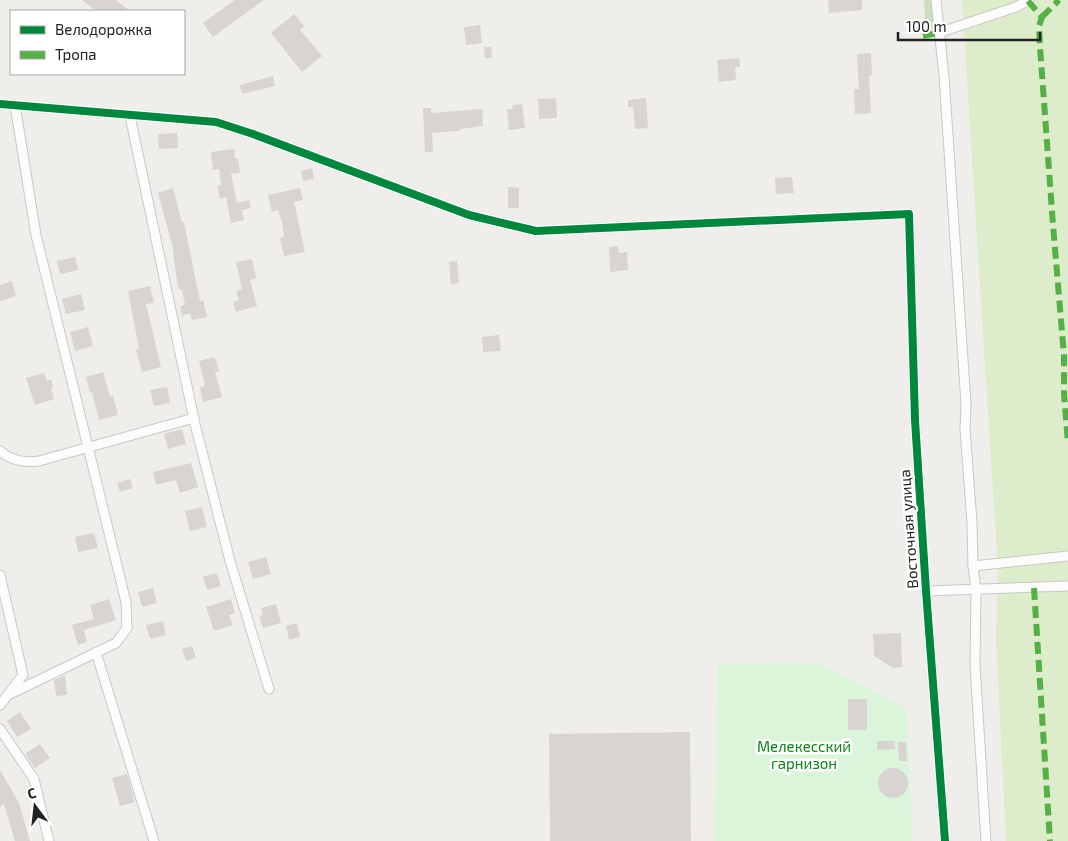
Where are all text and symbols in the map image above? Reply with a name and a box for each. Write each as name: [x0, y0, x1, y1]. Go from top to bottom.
legend: [10, 10, 185, 75]
scale bar: [898, 10, 1040, 42]
text: 100 m: [906, 17, 947, 35]
text: Велодорожка: [55, 20, 152, 38]
text: Тропа: [55, 45, 97, 63]
street label: Восточная улица: [895, 469, 922, 589]
park label: Мелекесский гарнизон: [757, 737, 851, 772]
north arrow: [10, 781, 60, 831]
text: С: [25, 784, 38, 802]

